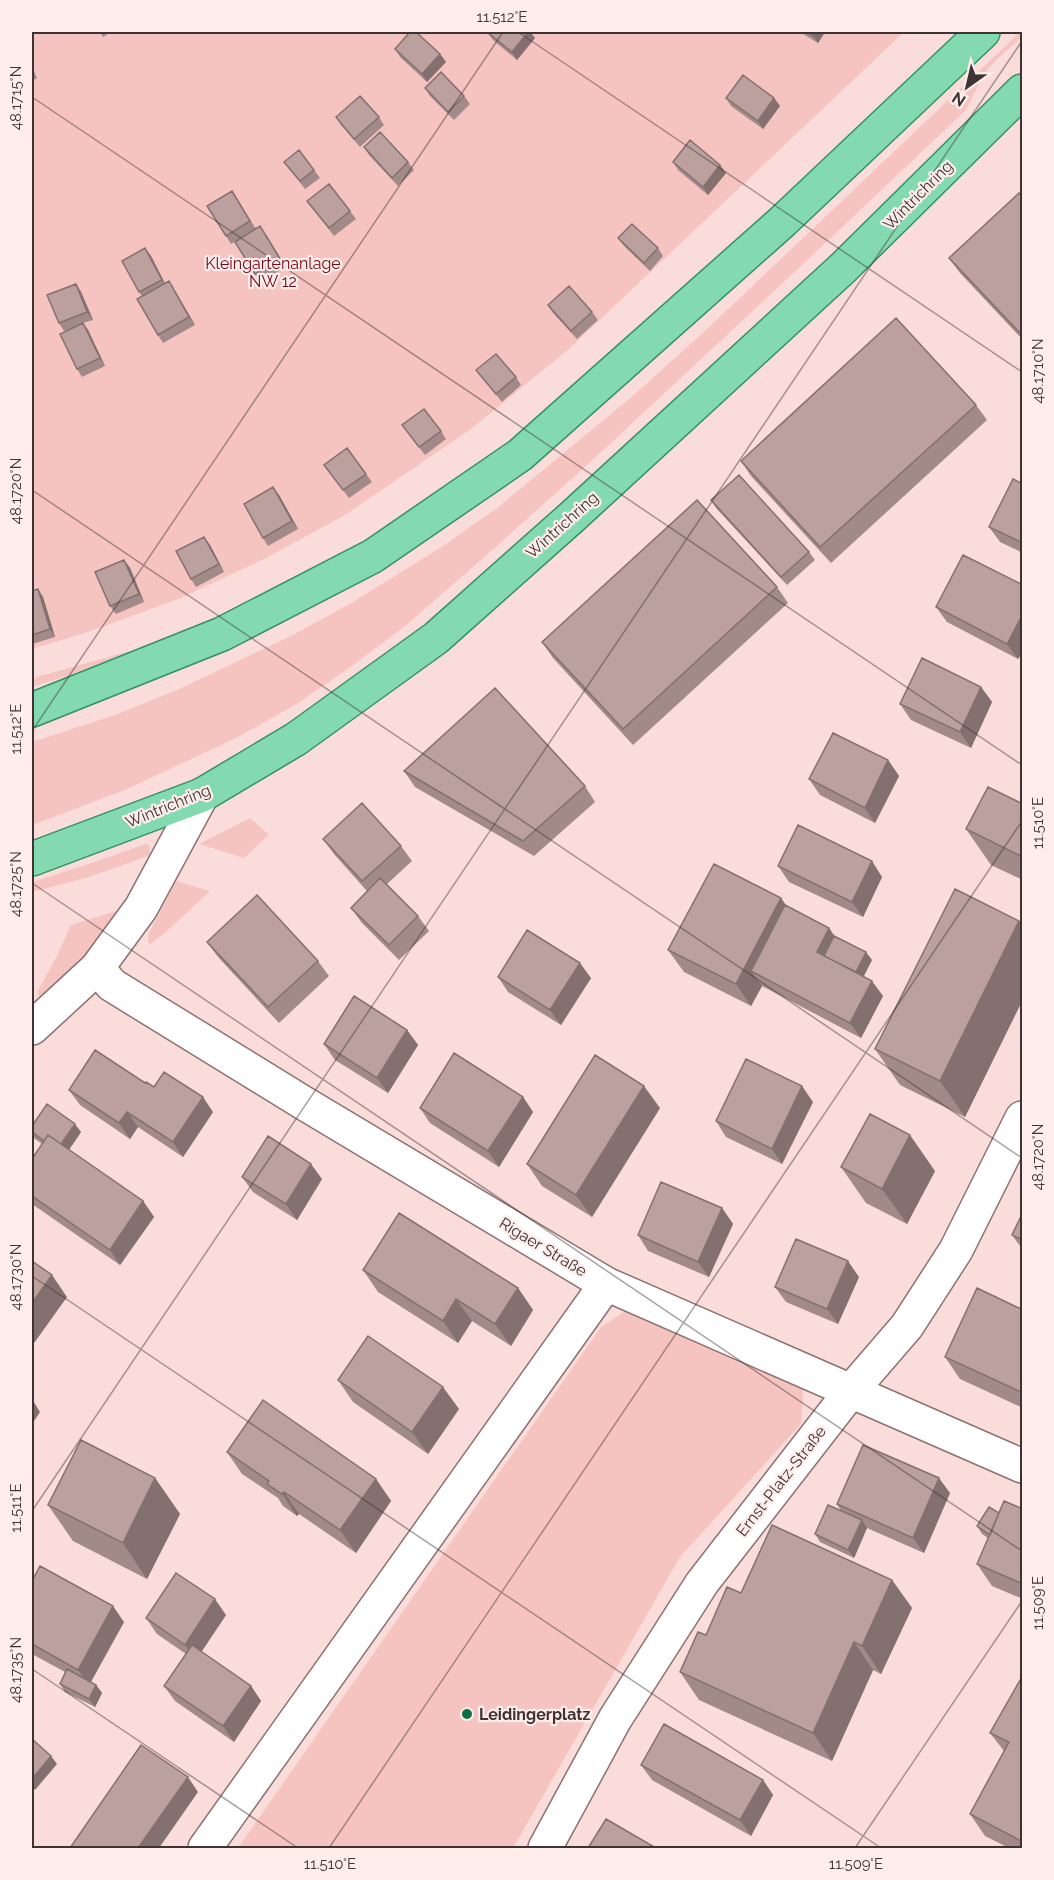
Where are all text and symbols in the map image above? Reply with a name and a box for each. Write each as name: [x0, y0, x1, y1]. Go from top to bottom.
text: 11.512°E: [476, 8, 528, 26]
north arrow: [937, 57, 997, 117]
text: 48.1715°N: [7, 66, 25, 130]
text: N: [949, 88, 969, 110]
street label: Wintrichring: [879, 156, 957, 234]
park label: Kleingartenanlage NW 12: [205, 254, 341, 291]
text: 48.1710°N: [1029, 338, 1047, 404]
text: 48.1720°N: [7, 458, 25, 524]
street label: Wintrichring: [522, 488, 602, 562]
text: 11.512°E: [7, 703, 25, 755]
street label: Wintrichring: [123, 780, 213, 832]
text: 11.510°E: [1029, 797, 1047, 849]
text: 48.1725°N: [7, 851, 25, 917]
text: 48.1720°N: [1029, 1124, 1047, 1190]
street label: Rigaer Straße: [496, 1213, 590, 1281]
text: 48.1730°N: [7, 1244, 25, 1310]
street label: Ernst-Platz-Straße: [732, 1422, 830, 1540]
text: 11.511°E: [7, 1483, 25, 1533]
text: 11.509°E: [1029, 1576, 1047, 1630]
text: 48.1735°N: [7, 1637, 25, 1703]
place label: Leidingerplatz: [479, 1705, 590, 1724]
marker: Leidingerplatz: [460, 1707, 474, 1721]
text: 11.510°E: [304, 1855, 356, 1873]
text: 11.509°E: [829, 1855, 883, 1873]

